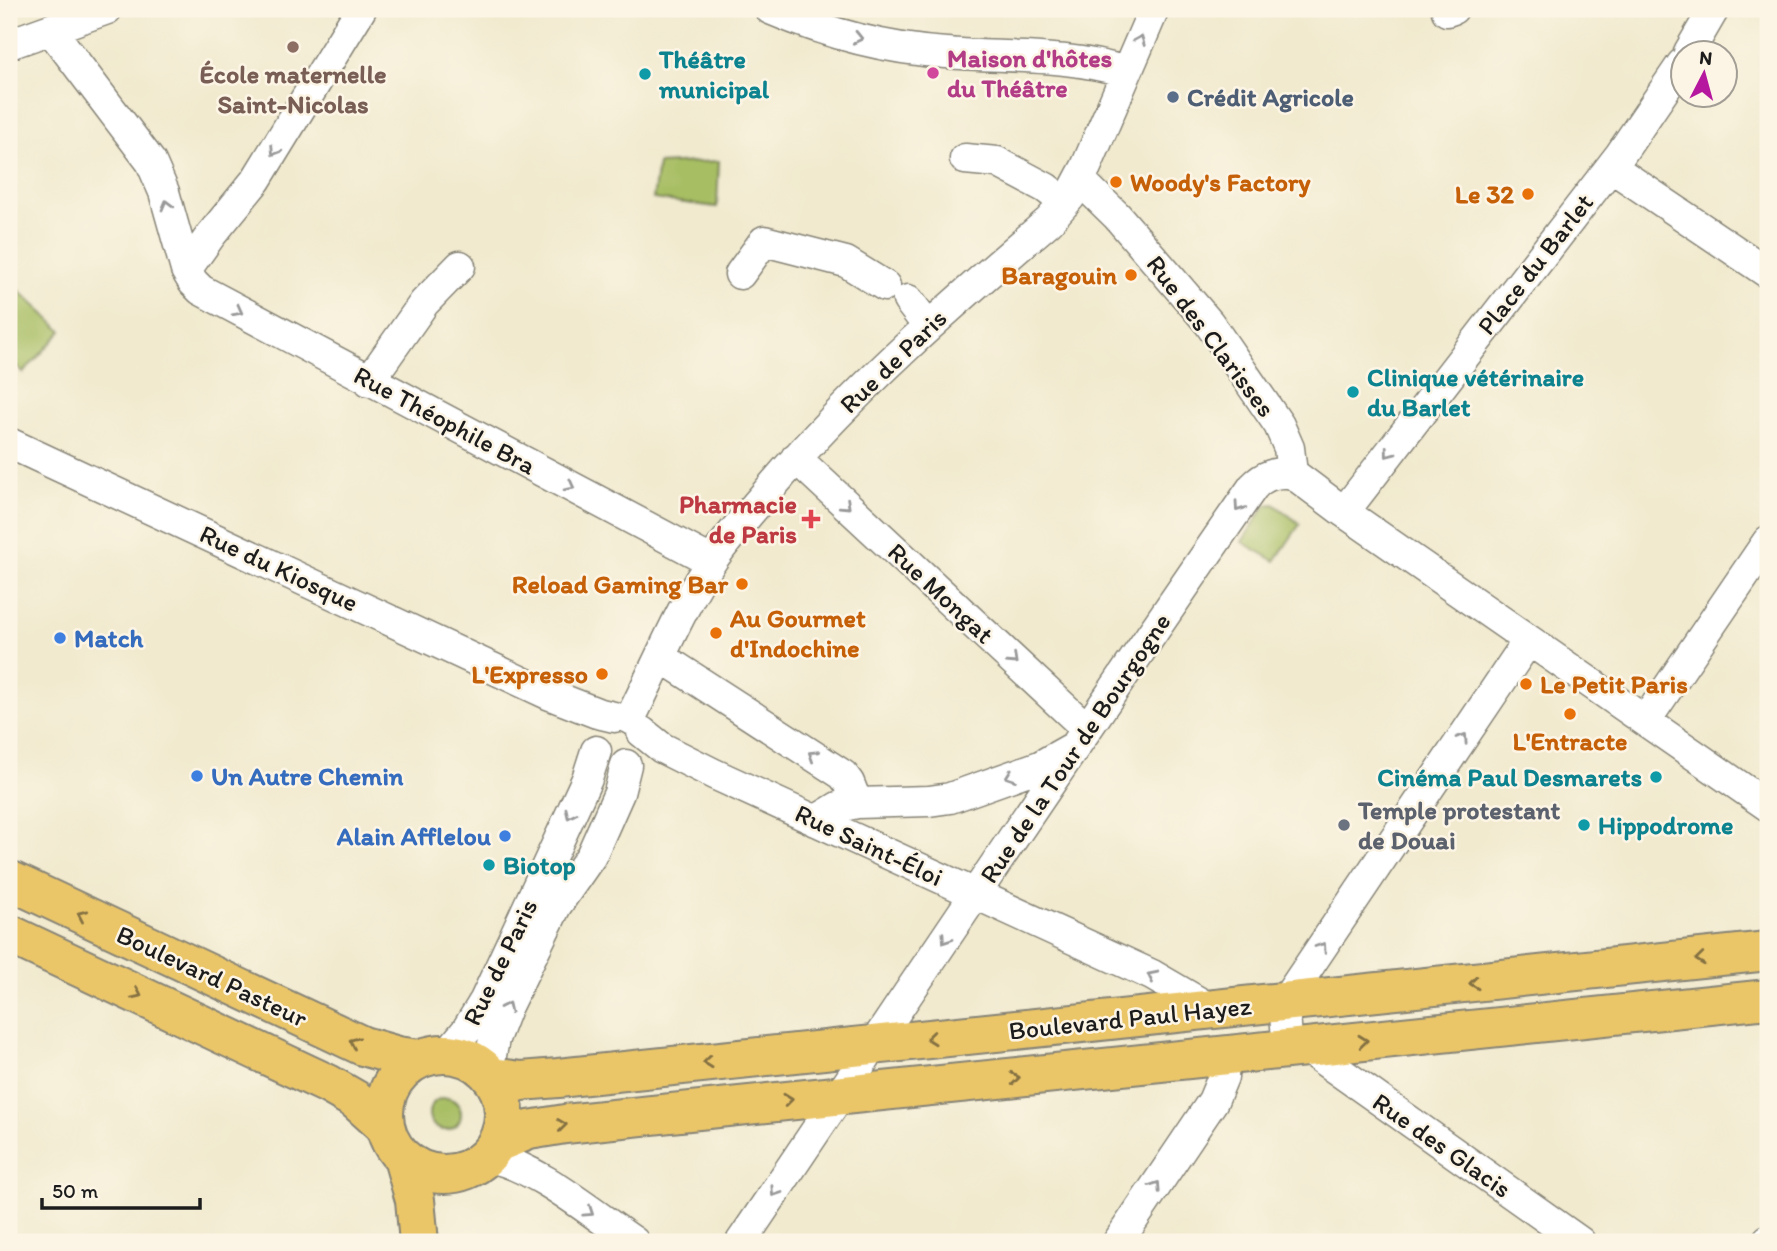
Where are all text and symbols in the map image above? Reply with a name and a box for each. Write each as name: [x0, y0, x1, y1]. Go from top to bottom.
one-way arrow: [851, 29, 863, 44]
one-way arrow: [1132, 35, 1146, 47]
north arrow: [1668, 38, 1738, 108]
marker: École maternelle Saint-Nicolas: [285, 39, 301, 55]
place label: Maison d'hôtes du Théâtre: [947, 42, 1113, 104]
place label: Théâtre municipal: [658, 43, 770, 105]
text: N: [1698, 45, 1713, 70]
place label: École maternelle Saint-Nicolas: [199, 58, 387, 120]
marker: Maison d'hôtes du Théâtre: [925, 65, 941, 81]
marker: Théâtre municipal: [637, 66, 653, 82]
place label: Crédit Agricole: [1187, 81, 1354, 113]
marker: Crédit Agricole: [1165, 89, 1181, 105]
one-way arrow: [270, 143, 283, 156]
place label: Woody's Factory: [1130, 166, 1311, 198]
marker: Woody's Factory: [1108, 174, 1124, 190]
place label: Le 32: [1455, 178, 1514, 210]
marker: Le 32: [1520, 186, 1536, 202]
street label: Place du Barlet: [1470, 187, 1600, 341]
one-way arrow: [161, 199, 175, 211]
street label: Rue des Clarisses: [1140, 249, 1282, 423]
place label: Baragouin: [1001, 259, 1117, 291]
marker: Baragouin: [1123, 267, 1139, 283]
street label: Rue de Paris: [833, 302, 953, 420]
one-way arrow: [231, 303, 243, 317]
street label: Rue Théophile Bra: [349, 359, 542, 482]
place label: Clinique vétérinaire du Barlet: [1367, 361, 1584, 423]
marker: Clinique vétérinaire du Barlet: [1345, 384, 1361, 400]
one-way arrow: [1385, 445, 1397, 458]
one-way arrow: [563, 478, 575, 491]
place label: Pharmacie de Paris: [679, 488, 797, 550]
one-way arrow: [838, 496, 851, 509]
one-way arrow: [1235, 499, 1247, 512]
marker: Pharmacie de Paris: [803, 511, 819, 527]
street label: Rue du Kiosque: [195, 517, 363, 619]
street label: Rue Mongat: [881, 536, 1001, 650]
place label: Reload Gaming Bar: [512, 568, 729, 600]
marker: Reload Gaming Bar: [734, 576, 750, 592]
place label: Au Gourmet d'Indochine: [729, 602, 866, 664]
street label: Rue de la Tour de Bourgogne: [973, 607, 1177, 889]
place label: Match: [74, 622, 143, 654]
marker: Au Gourmet d'Indochine: [708, 625, 724, 641]
marker: Match: [52, 630, 68, 646]
one-way arrow: [1005, 652, 1018, 664]
place label: L'Expresso: [471, 658, 588, 690]
marker: L'Expresso: [594, 666, 610, 682]
place label: Le Petit Paris: [1540, 668, 1688, 700]
marker: Le Petit Paris: [1518, 676, 1534, 692]
marker: L'Entracte: [1562, 706, 1578, 722]
place label: L'Entracte: [1513, 725, 1627, 757]
one-way arrow: [1455, 733, 1467, 746]
one-way arrow: [807, 750, 820, 763]
place label: Un Autre Chemin: [211, 760, 404, 792]
place label: Cinéma Paul Desmarets: [1377, 761, 1642, 793]
marker: Un Autre Chemin: [189, 768, 205, 784]
one-way arrow: [1005, 768, 1017, 782]
marker: Cinéma Paul Desmarets: [1648, 769, 1664, 785]
place label: Temple protestant de Douai: [1357, 794, 1560, 856]
street label: Rue Saint-Éloi: [790, 797, 948, 893]
one-way arrow: [565, 807, 579, 819]
place label: Hippodrome: [1598, 809, 1733, 841]
marker: Temple protestant de Douai: [1336, 817, 1352, 833]
marker: Hippodrome: [1576, 817, 1592, 833]
place label: Alain Afflelou: [336, 820, 492, 852]
marker: Alain Afflelou: [497, 828, 513, 844]
place label: Biotop: [503, 849, 576, 881]
marker: Biotop: [481, 857, 497, 873]
street label: Rue de Paris: [456, 894, 544, 1030]
one-way arrow: [77, 909, 89, 923]
street label: Boulevard Pasteur: [112, 918, 313, 1034]
one-way arrow: [942, 931, 955, 944]
one-way arrow: [1314, 941, 1327, 954]
one-way arrow: [1695, 951, 1706, 966]
one-way arrow: [1147, 970, 1160, 984]
one-way arrow: [1468, 975, 1480, 990]
one-way arrow: [130, 986, 142, 1000]
street label: Boulevard Paul Hayez: [1007, 989, 1253, 1047]
one-way arrow: [499, 1001, 513, 1014]
one-way arrow: [925, 1030, 936, 1045]
one-way arrow: [1357, 1034, 1369, 1049]
one-way arrow: [349, 1036, 362, 1050]
one-way arrow: [703, 1054, 714, 1069]
one-way arrow: [1010, 1071, 1021, 1086]
street label: Rue des Glacis: [1367, 1085, 1517, 1205]
one-way arrow: [783, 1093, 794, 1108]
one-way arrow: [556, 1117, 568, 1132]
scale bar: [42, 1167, 200, 1211]
text: 50 m: [52, 1178, 99, 1203]
one-way arrow: [1148, 1181, 1161, 1194]
one-way arrow: [771, 1184, 783, 1197]
one-way arrow: [581, 1203, 594, 1216]

